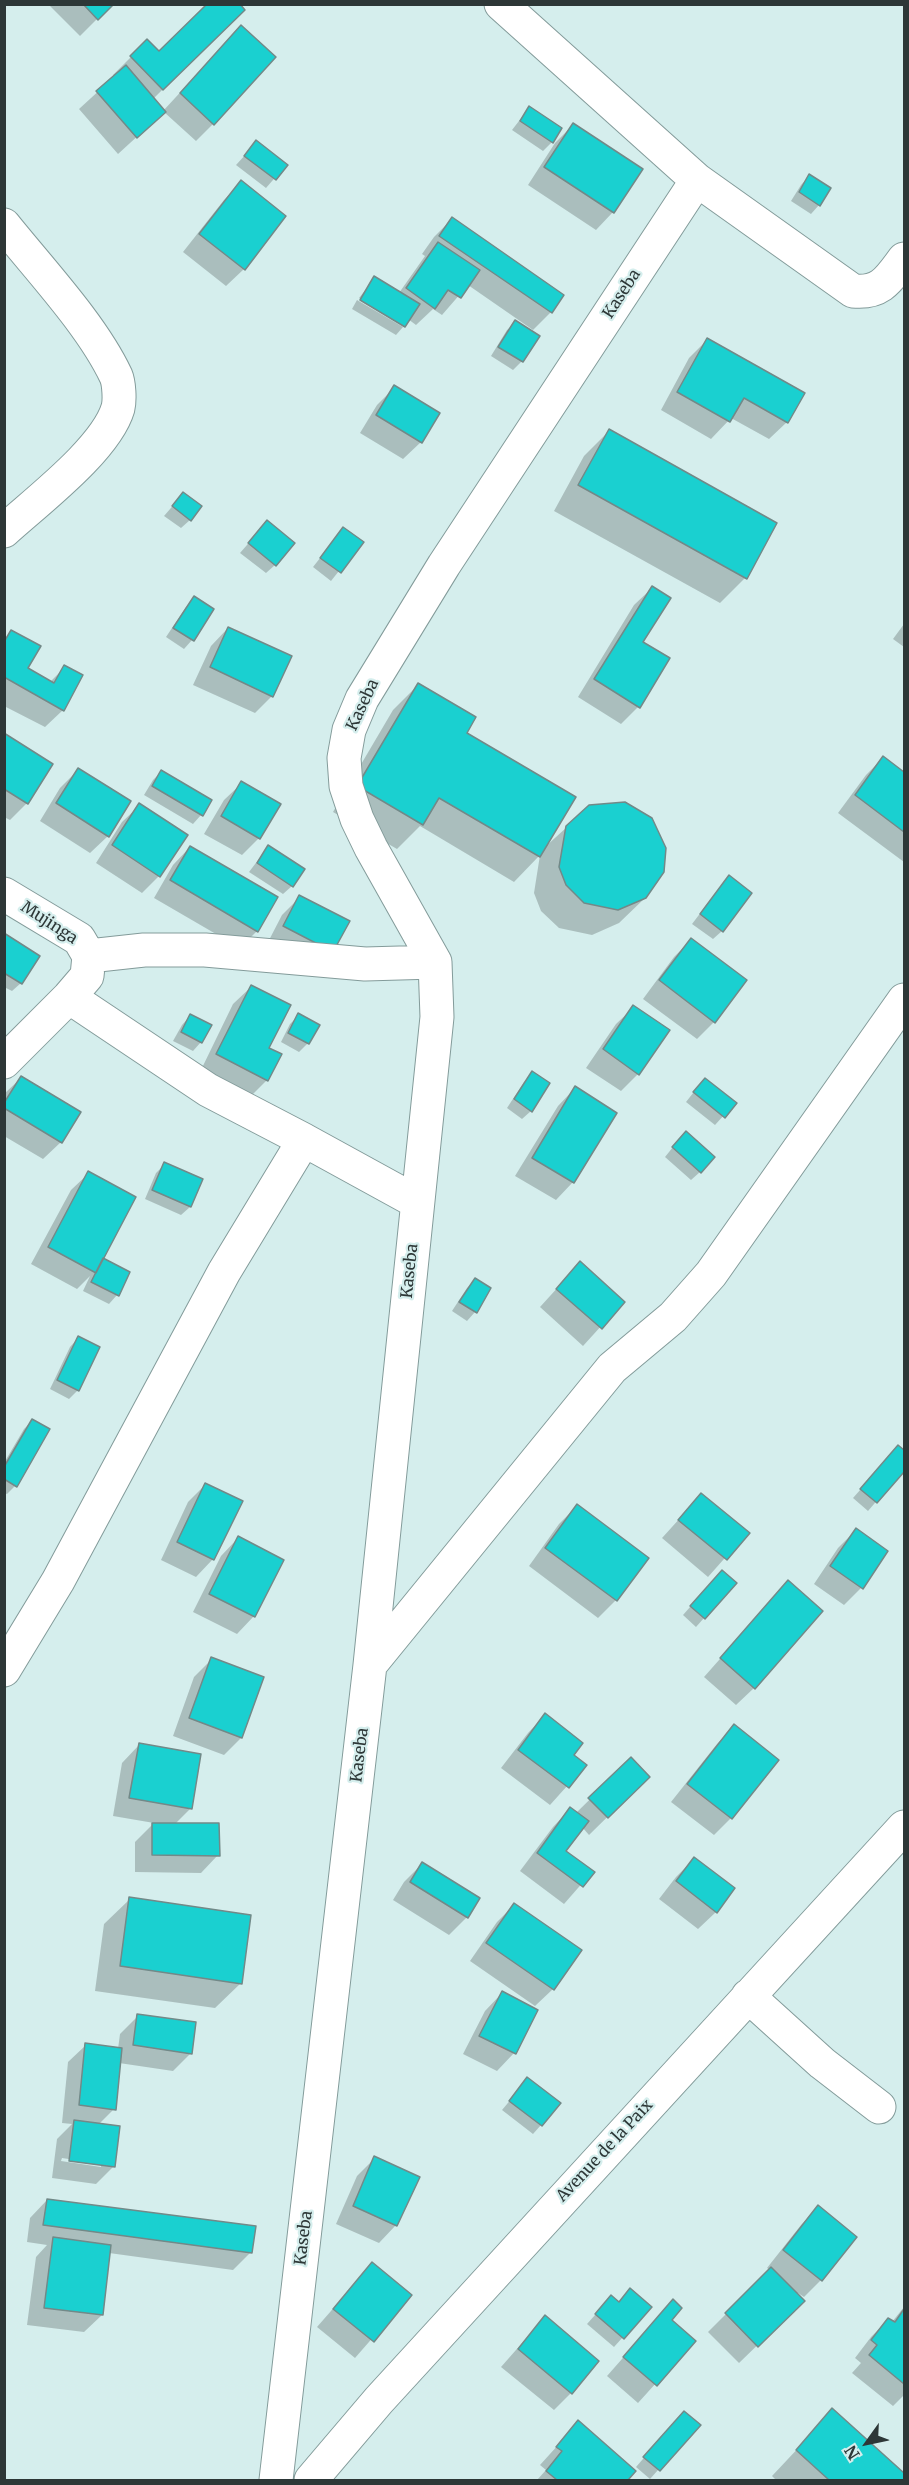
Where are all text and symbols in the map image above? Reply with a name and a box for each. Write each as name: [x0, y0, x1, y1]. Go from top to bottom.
street label: Kaseba: [599, 266, 645, 322]
street label: Kaseba: [343, 676, 383, 734]
street label: Mujinga: [17, 898, 81, 948]
street label: Kaseba: [398, 1243, 422, 1299]
street label: Kaseba: [347, 1727, 373, 1783]
street label: Avenue de la Paix: [553, 2096, 657, 2206]
street label: Kaseba: [291, 2210, 317, 2266]
north arrow: [837, 2413, 897, 2473]
text: N: [840, 2442, 864, 2464]

